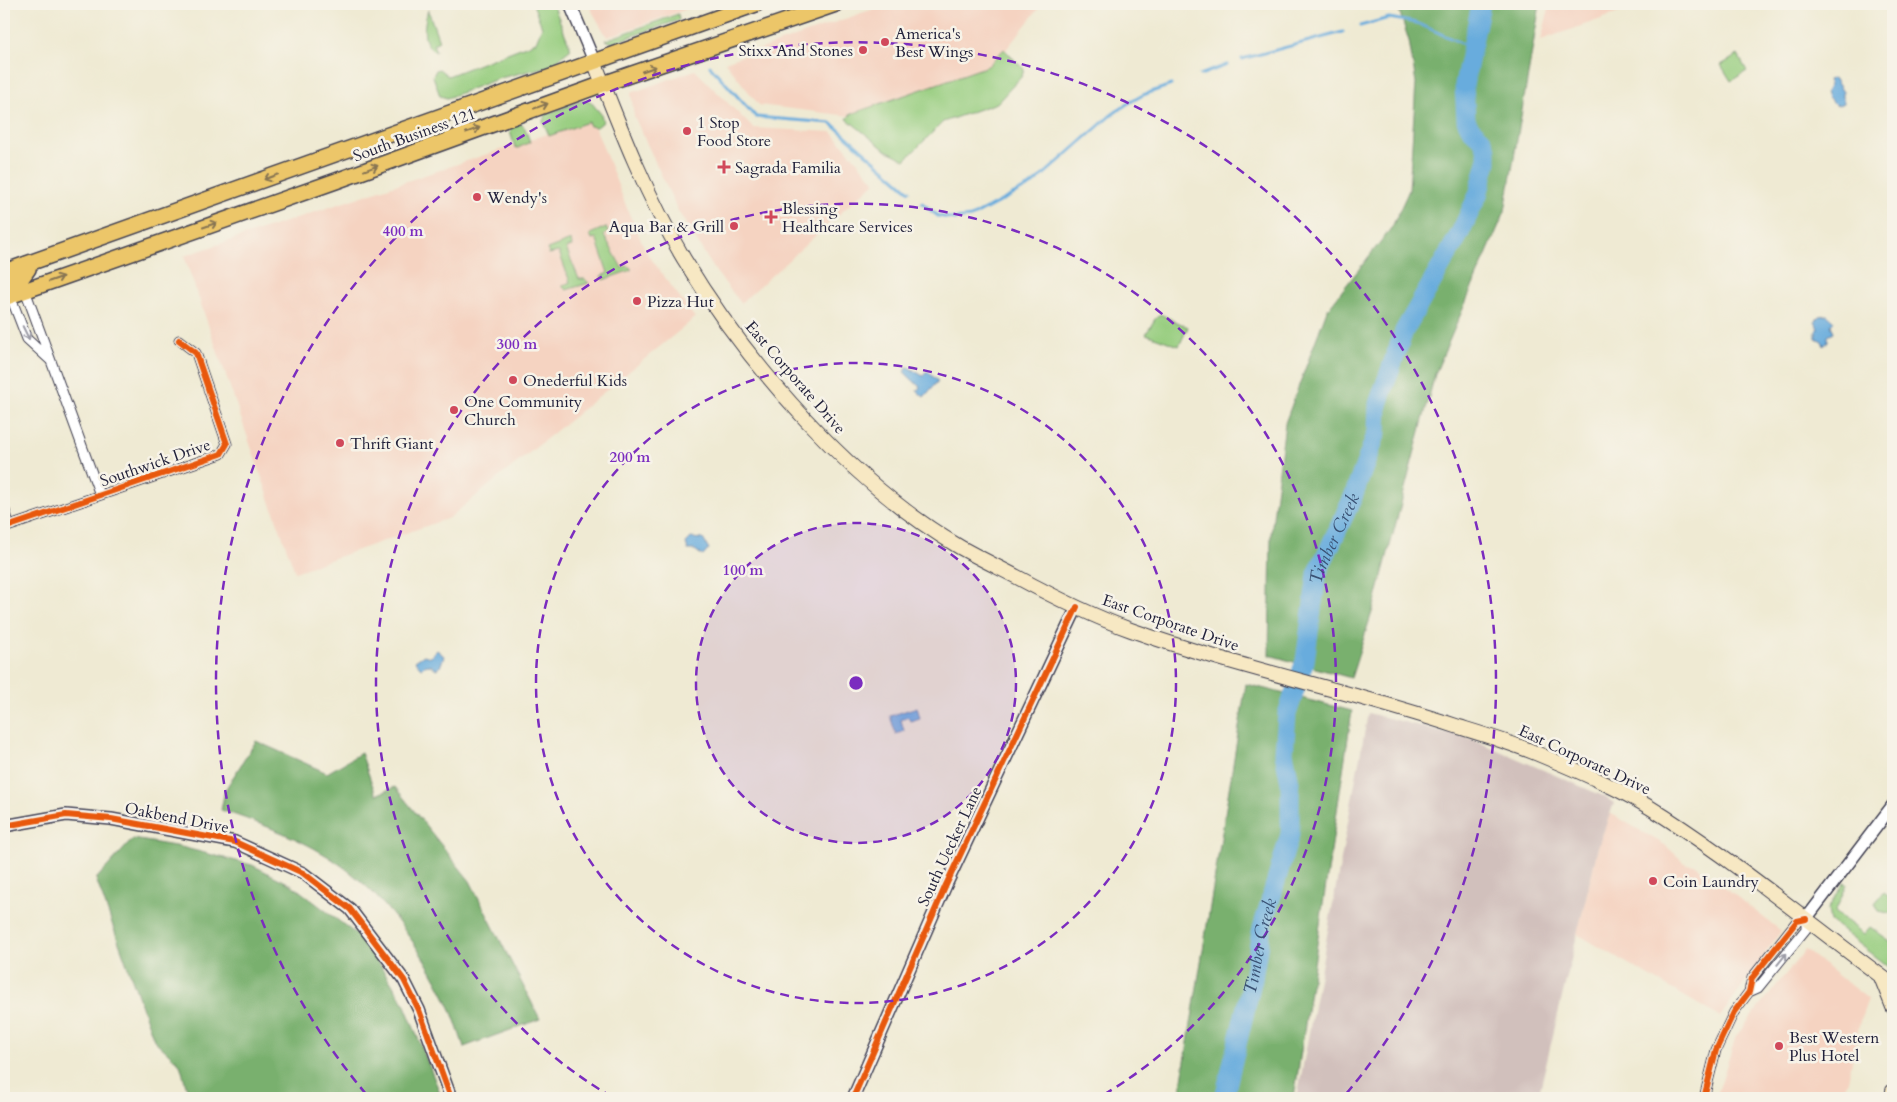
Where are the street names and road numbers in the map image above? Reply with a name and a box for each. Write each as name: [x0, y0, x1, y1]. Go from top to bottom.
street label: South Business 121: [350, 103, 479, 167]
street label: East Corporate Drive: [740, 316, 851, 439]
street label: Southwick Drive: [97, 434, 213, 492]
street label: East Corporate Drive: [1099, 589, 1242, 657]
street label: East Corporate Drive: [1515, 720, 1654, 800]
street label: South Uecker Lane: [912, 783, 987, 910]
street label: Oakbend Drive: [123, 797, 231, 839]

